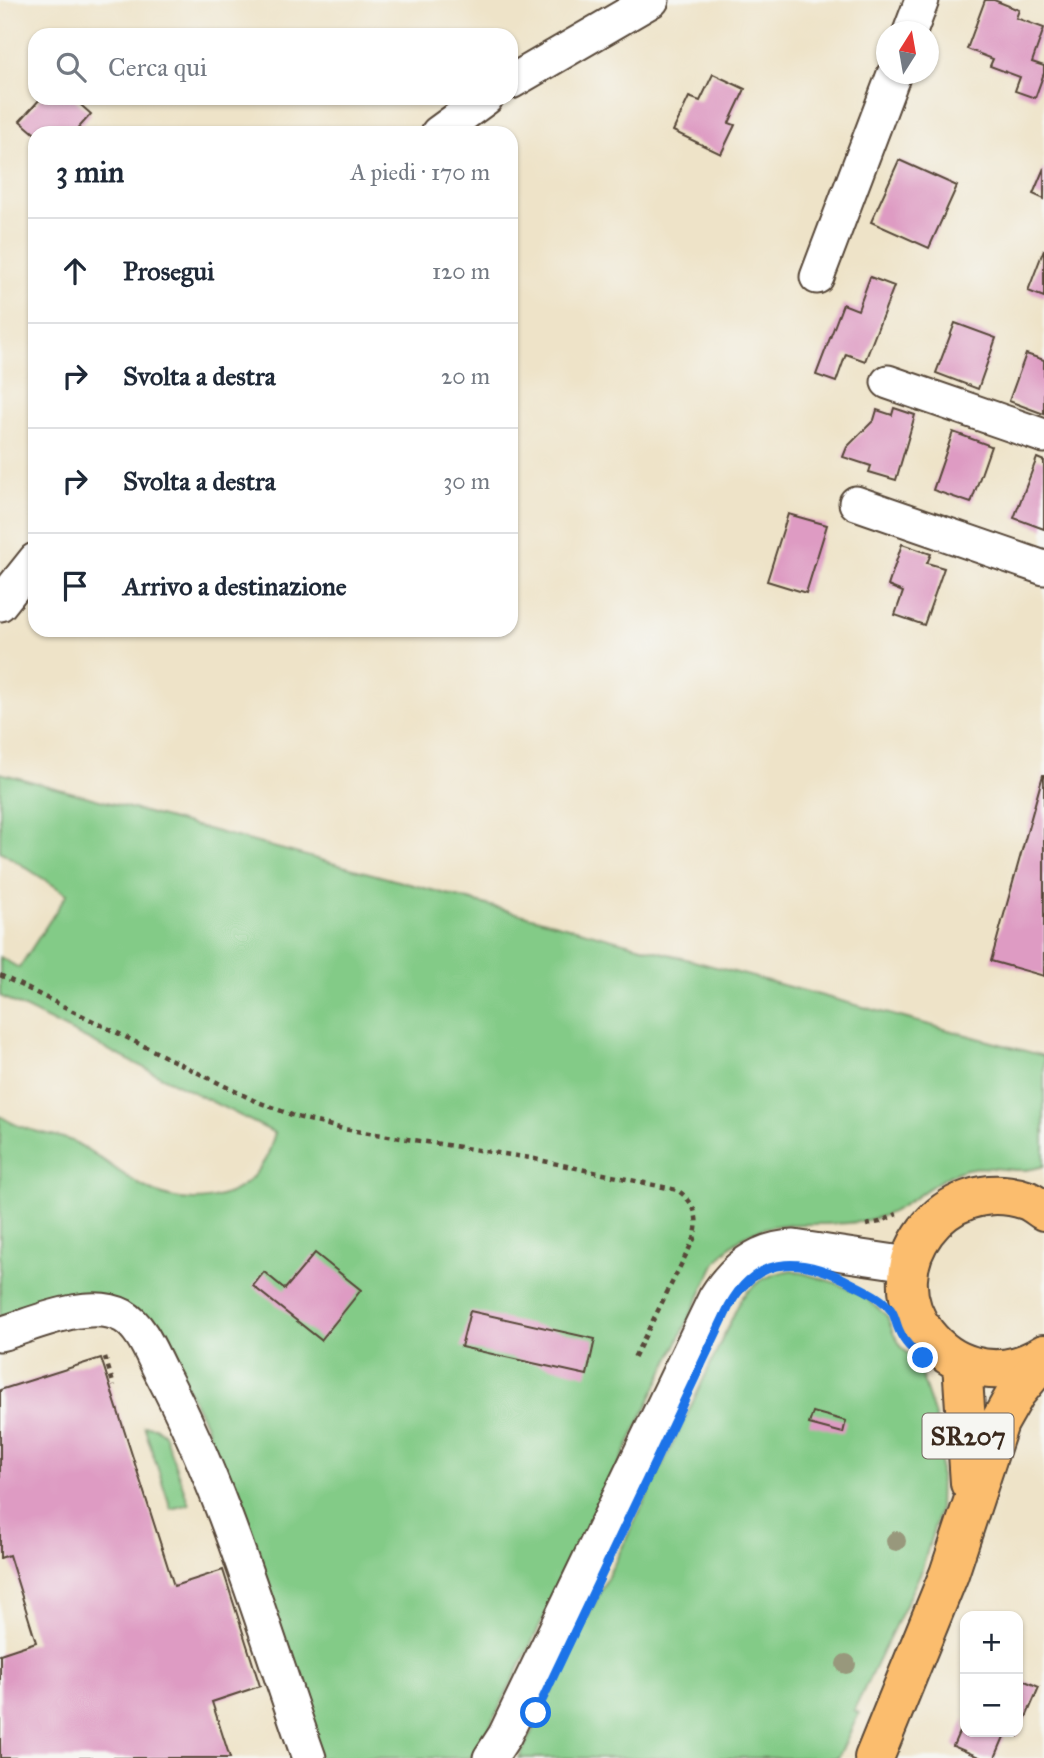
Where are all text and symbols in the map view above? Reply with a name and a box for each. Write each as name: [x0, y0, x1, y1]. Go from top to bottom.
north arrow: [876, 21, 939, 84]
search box: [28, 28, 518, 105]
icon: search: [52, 48, 90, 86]
text: Cerca qui: [108, 51, 207, 83]
text: 3 min: [56, 154, 124, 190]
text: A piedi · 170 m: [350, 158, 490, 186]
icon: ahead: [56, 252, 94, 290]
text: Prosegui: [123, 255, 214, 287]
text: 120 m: [432, 257, 490, 285]
icon: right: [56, 357, 94, 395]
text: Svolta a destra: [123, 360, 276, 392]
text: 20 m: [441, 362, 490, 390]
icon: right: [56, 462, 94, 500]
text: Svolta a destra: [123, 465, 276, 497]
text: 30 m: [443, 467, 490, 495]
icon: arrive: [56, 567, 94, 605]
text: Arrivo a destinazione: [123, 570, 347, 602]
route end: [907, 1342, 938, 1373]
road number: SR207: [922, 1414, 1014, 1458]
map controls: [960, 1611, 1023, 1737]
button: +: [960, 1611, 1023, 1674]
button: −: [960, 1674, 1023, 1737]
route start: [520, 1697, 551, 1728]

